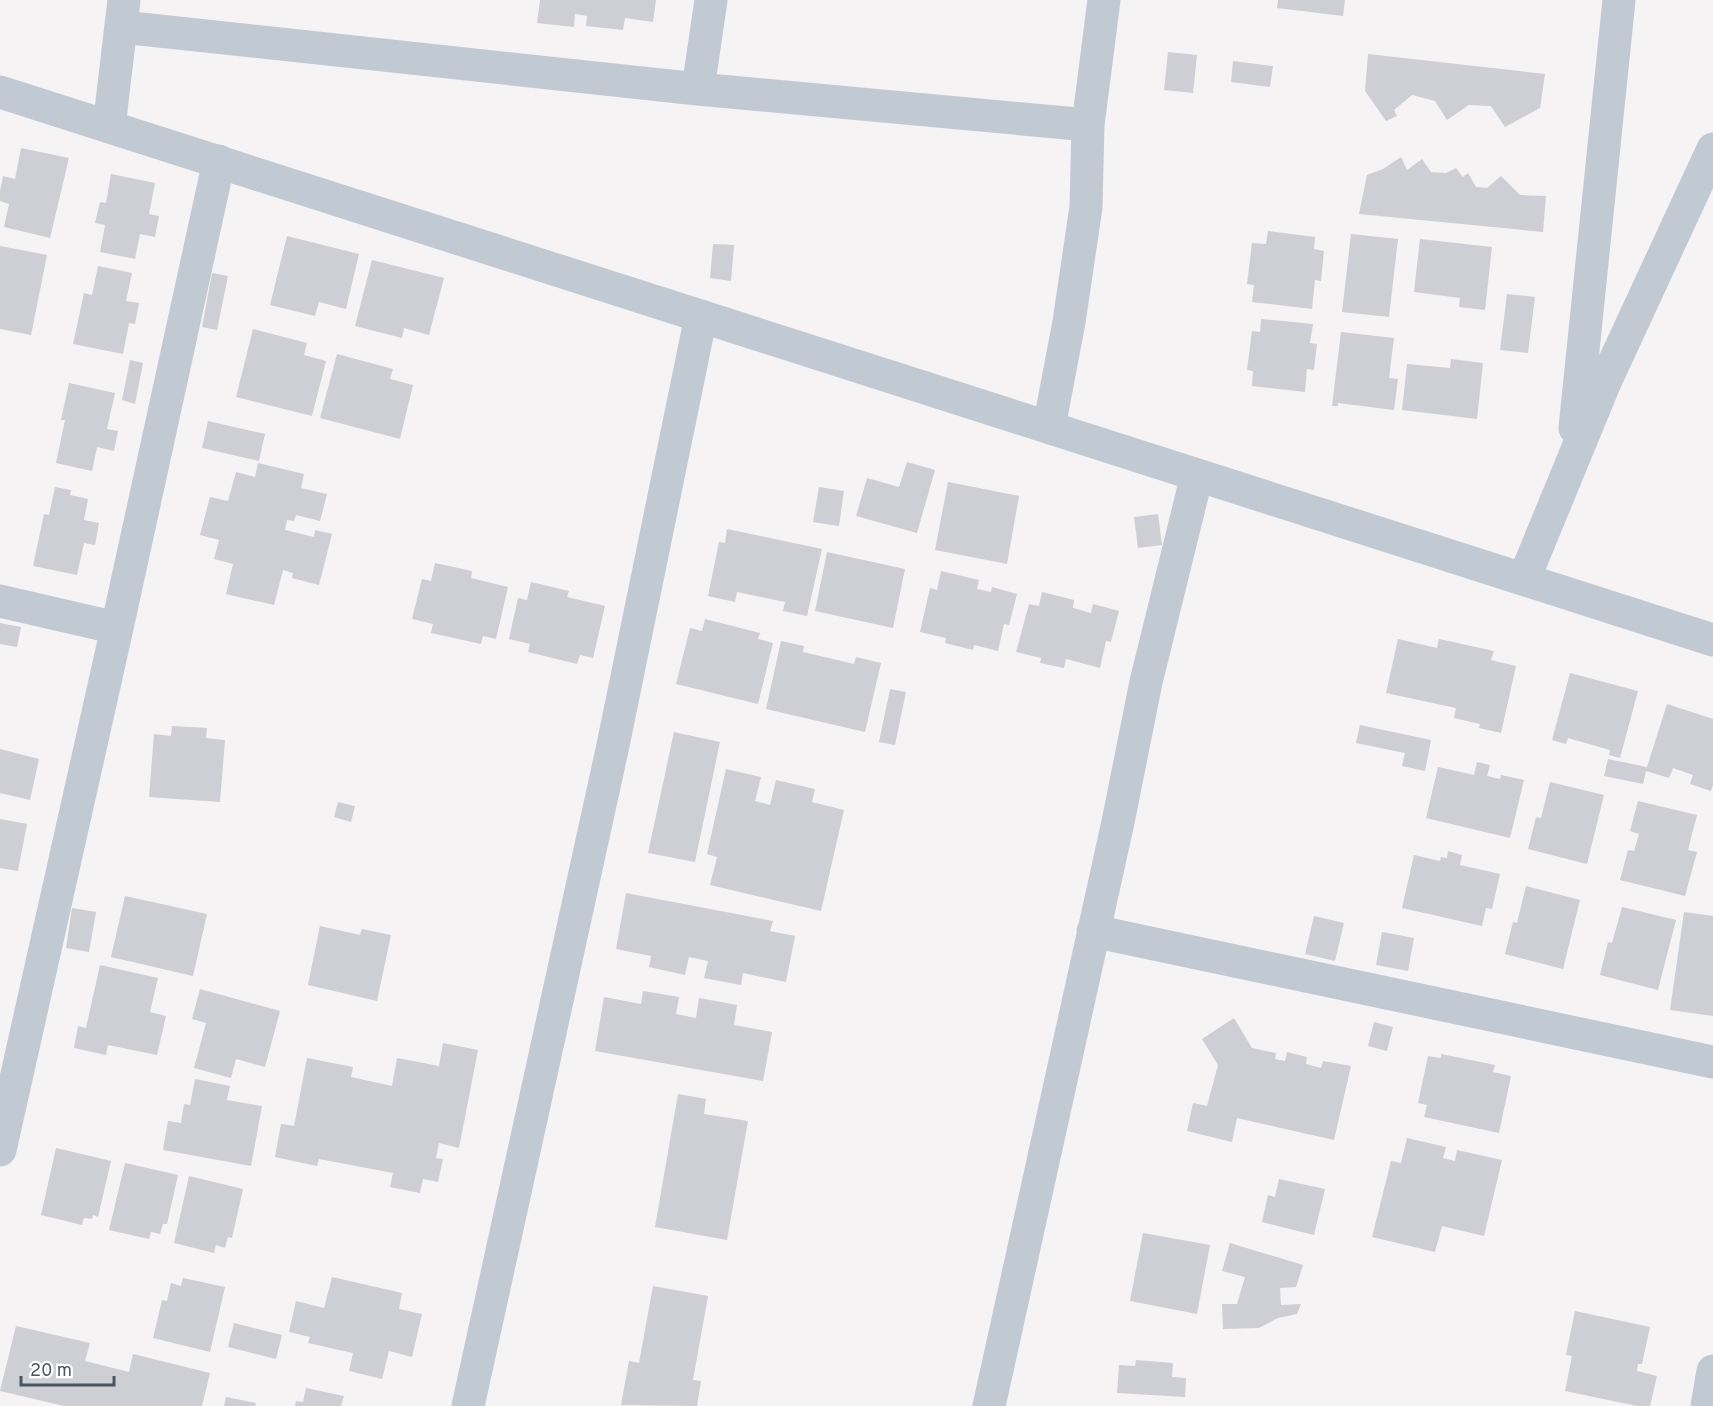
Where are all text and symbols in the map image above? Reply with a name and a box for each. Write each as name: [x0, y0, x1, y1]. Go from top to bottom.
scale bar: [21, 1349, 114, 1387]
text: 20 m: [30, 1360, 72, 1383]

